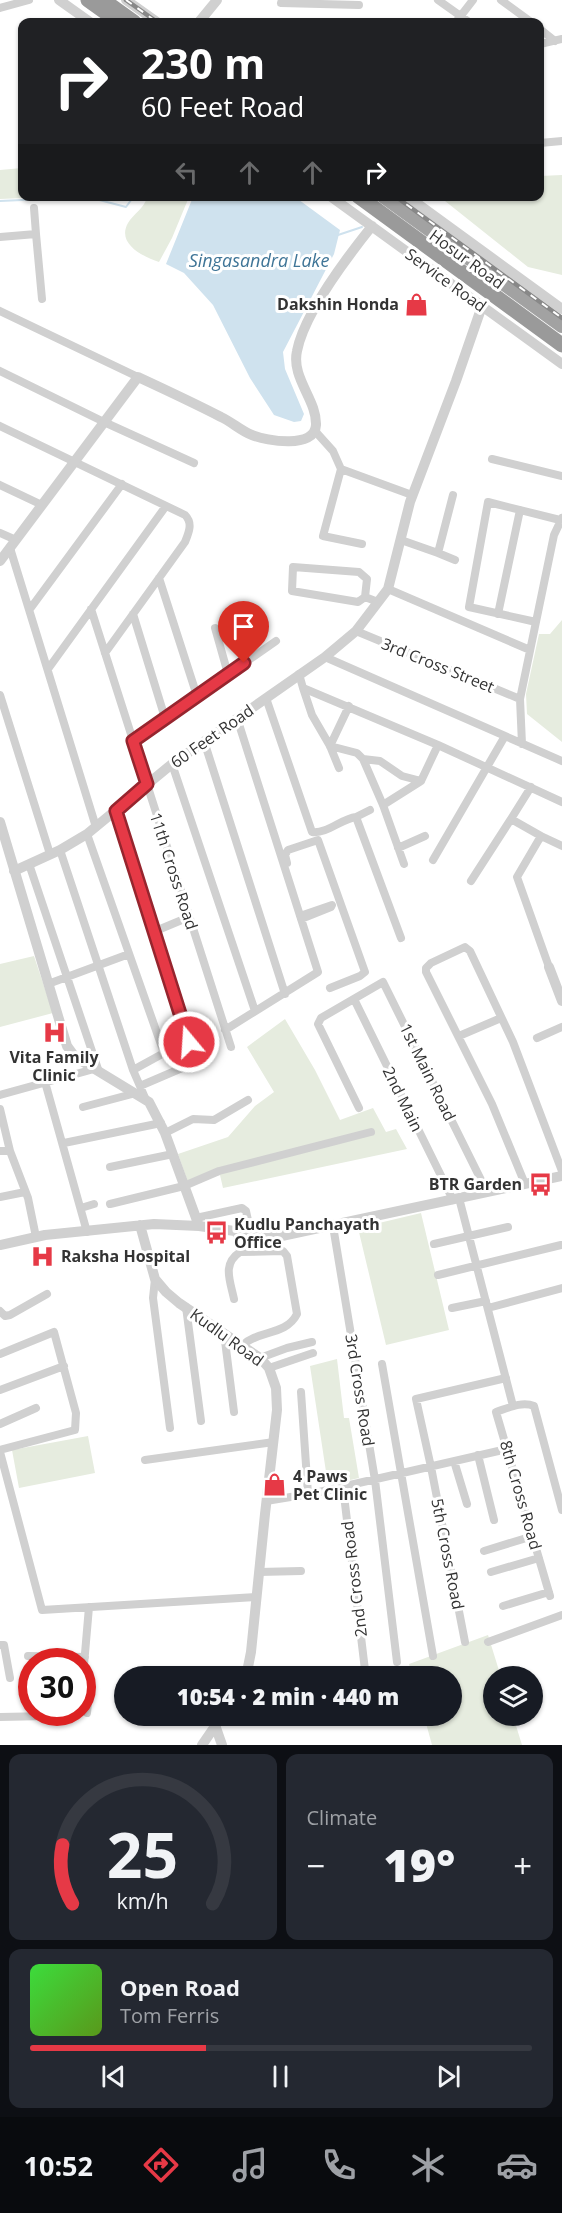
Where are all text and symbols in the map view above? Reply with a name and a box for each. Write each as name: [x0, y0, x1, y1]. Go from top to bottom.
text: 230 m: [141, 34, 265, 91]
icon: right: [42, 42, 120, 120]
text: 60 Feet Road: [141, 88, 304, 125]
icon: left: [170, 156, 203, 189]
icon: ahead: [233, 156, 266, 189]
icon: ahead: [296, 156, 329, 189]
icon: right: [359, 156, 392, 189]
street label: Hosur Road: [425, 224, 509, 294]
street label: Service Road: [401, 243, 491, 317]
water label: Singasandra Lake: [189, 248, 329, 272]
shop icon: Dakshin Honda: [404, 291, 430, 317]
place label: Dakshin Honda: [277, 293, 399, 315]
pin: [218, 601, 269, 663]
icon: arrive: [227, 610, 260, 643]
street label: 3rd Cross Street: [378, 632, 498, 698]
street label: 60 Feet Road: [166, 699, 258, 773]
street label: 11th Cross Road: [145, 810, 203, 932]
position arrow: [157, 1010, 221, 1074]
hospital icon: Vita Family Clinic: [41, 1019, 67, 1045]
street label: 1st Main Road: [395, 1019, 461, 1125]
place label: Vita Family Clinic: [9, 1046, 99, 1086]
street label: 2nd Main: [378, 1063, 428, 1135]
bus stop icon: BTR Garden: [527, 1171, 553, 1197]
place label: BTR Garden: [429, 1173, 522, 1195]
place label: Kudlu Panchayath Office: [234, 1213, 380, 1253]
bus stop icon: Kudlu Panchayath Office: [203, 1220, 229, 1246]
hospital icon: Raksha Hospital: [30, 1243, 56, 1269]
place label: Raksha Hospital: [61, 1245, 190, 1267]
street label: Kudlu Road: [186, 1303, 268, 1371]
street label: 3rd Cross Road: [340, 1332, 380, 1448]
street label: 8th Cross Road: [495, 1438, 547, 1552]
place label: 4 Paws Pet Clinic: [293, 1465, 367, 1505]
shop icon: 4 Paws Pet Clinic: [262, 1472, 288, 1498]
street label: 5th Cross Road: [426, 1497, 470, 1611]
street label: 2nd Cross Road: [336, 1520, 372, 1638]
speed limit sign: 30: [18, 1648, 96, 1726]
map controls: [483, 1666, 543, 1726]
button: layers: [483, 1666, 543, 1726]
text: 10:54 · 2 min · 440 m: [177, 1681, 399, 1711]
text: Climate: [307, 1804, 377, 1831]
text: 25: [107, 1811, 178, 1896]
text: 19°: [383, 1834, 455, 1895]
text: −: [307, 1843, 325, 1888]
text: +: [513, 1843, 532, 1888]
text: km/h: [117, 1886, 169, 1915]
text: Open Road: [120, 1972, 240, 2002]
text: Tom Ferris: [120, 2002, 219, 2029]
icon: previous: [97, 2060, 130, 2093]
icon: pause: [264, 2060, 297, 2093]
icon: next: [432, 2060, 465, 2093]
icon: directions: [140, 2144, 182, 2186]
icon: music: [229, 2144, 271, 2186]
icon: phone: [318, 2144, 360, 2186]
icon: climate: [407, 2144, 449, 2186]
icon: car: [496, 2144, 538, 2186]
text: 10:52: [24, 2147, 93, 2184]

